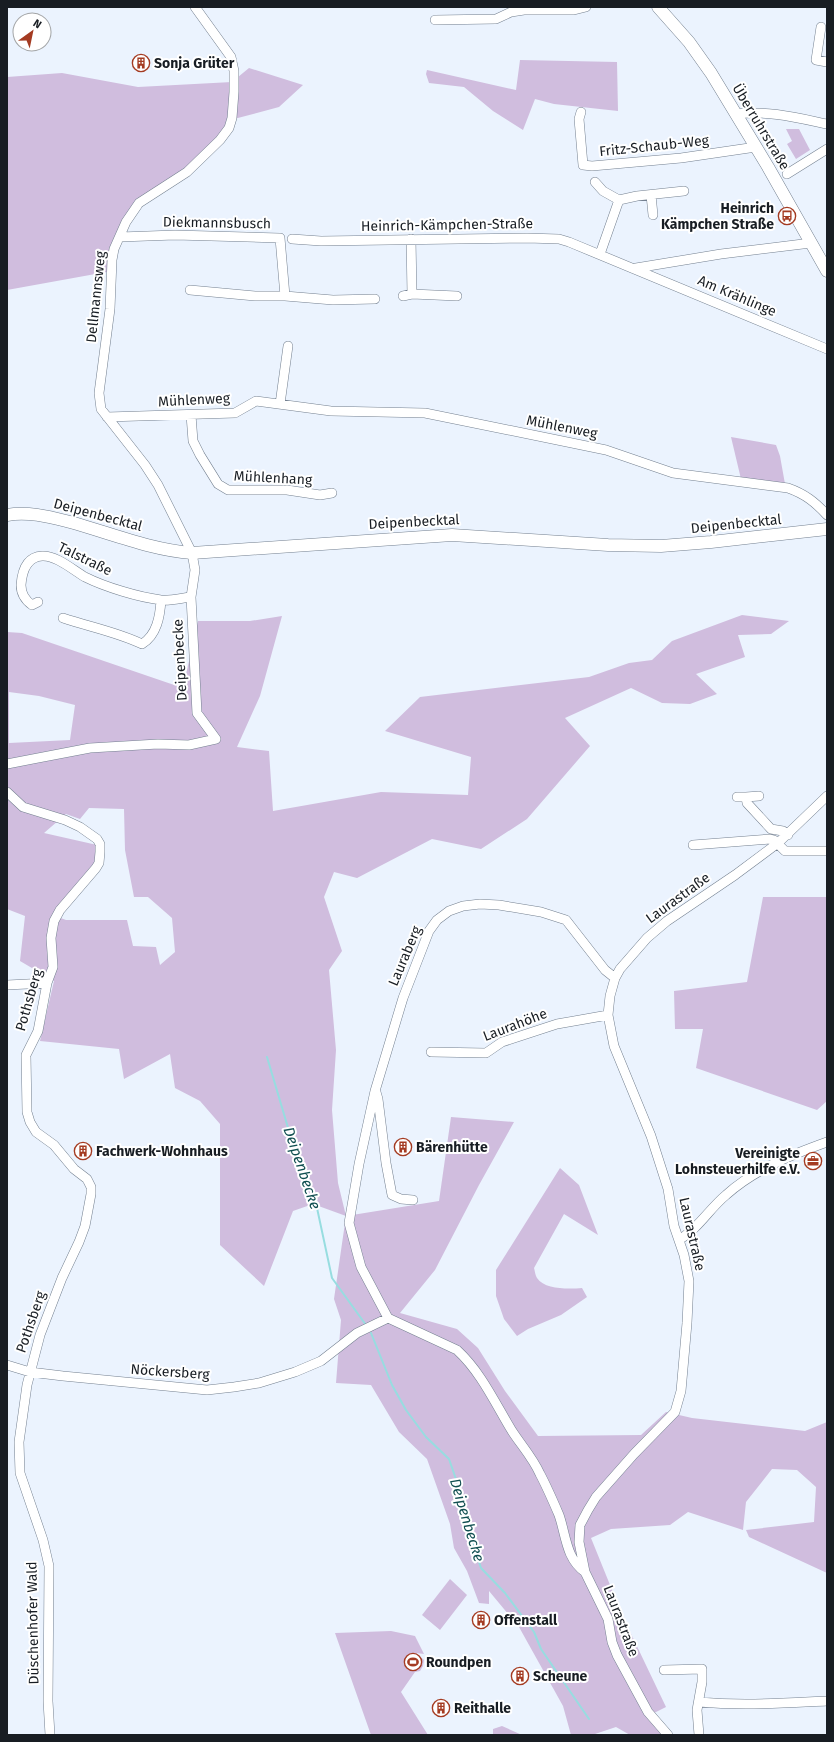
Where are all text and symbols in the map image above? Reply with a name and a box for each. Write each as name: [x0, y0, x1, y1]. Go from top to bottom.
north arrow: [12, 12, 52, 52]
text: N: [31, 17, 44, 31]
building icon: Sonja Grüter: [131, 53, 151, 73]
place label: Sonja Grüter: [154, 55, 235, 72]
street label: Überruhrstraße: [729, 80, 794, 173]
street label: Fritz-Schaub-Weg: [598, 132, 710, 160]
place label: Heinrich Kämpchen Straße: [661, 200, 774, 233]
bus stop icon: Heinrich Kämpchen Straße: [777, 206, 797, 226]
street label: Diekmannsbusch: [163, 214, 271, 232]
street label: Heinrich-Kämpchen-Straße: [361, 215, 533, 235]
street label: Dellmannsweg: [83, 250, 109, 344]
street label: Am Krählinge: [695, 272, 779, 320]
street label: Mühlenweg: [158, 390, 231, 410]
street label: Mühlenweg: [525, 412, 600, 442]
street label: Mühlenhang: [233, 467, 313, 489]
street label: Deipenbecktal: [52, 495, 144, 535]
street label: Deipenbecktal: [368, 511, 460, 533]
street label: Deipenbecktal: [690, 511, 782, 537]
street label: Talstraße: [55, 539, 115, 579]
street label: Deipenbecke: [169, 619, 191, 701]
street label: Laurastraße: [643, 869, 713, 927]
street label: Lauraberg: [385, 923, 426, 989]
street label: Pothsberg: [12, 966, 46, 1033]
street label: Laurahöhe: [481, 1005, 549, 1045]
water label: Deipenbecke: [279, 1124, 325, 1212]
building icon: Bärenhütte: [393, 1137, 413, 1157]
place label: Bärenhütte: [416, 1139, 488, 1156]
building icon: Fachwerk-Wohnhaus: [73, 1141, 93, 1161]
place label: Fachwerk-Wohnhaus: [96, 1143, 228, 1160]
place label: Vereinigte Lohnsteuerhilfe e.V.: [675, 1145, 800, 1178]
office icon: Vereinigte Lohnsteuerhilfe e.V.: [803, 1151, 823, 1171]
street label: Laurastraße: [675, 1196, 709, 1272]
street label: Pothsberg: [13, 1288, 50, 1355]
street label: Nöckersberg: [130, 1361, 211, 1383]
water label: Deipenbecke: [446, 1476, 488, 1564]
street label: Düschenhofer Wald: [23, 1561, 43, 1685]
street label: Laurastraße: [600, 1583, 642, 1659]
building icon: Offenstall: [471, 1610, 491, 1630]
place label: Offenstall: [494, 1612, 558, 1629]
sports icon: Roundpen: [403, 1652, 423, 1672]
place label: Roundpen: [426, 1654, 491, 1671]
building icon: Scheune: [510, 1666, 530, 1686]
place label: Scheune: [533, 1668, 588, 1685]
building icon: Reithalle: [431, 1698, 451, 1718]
place label: Reithalle: [454, 1700, 511, 1717]

